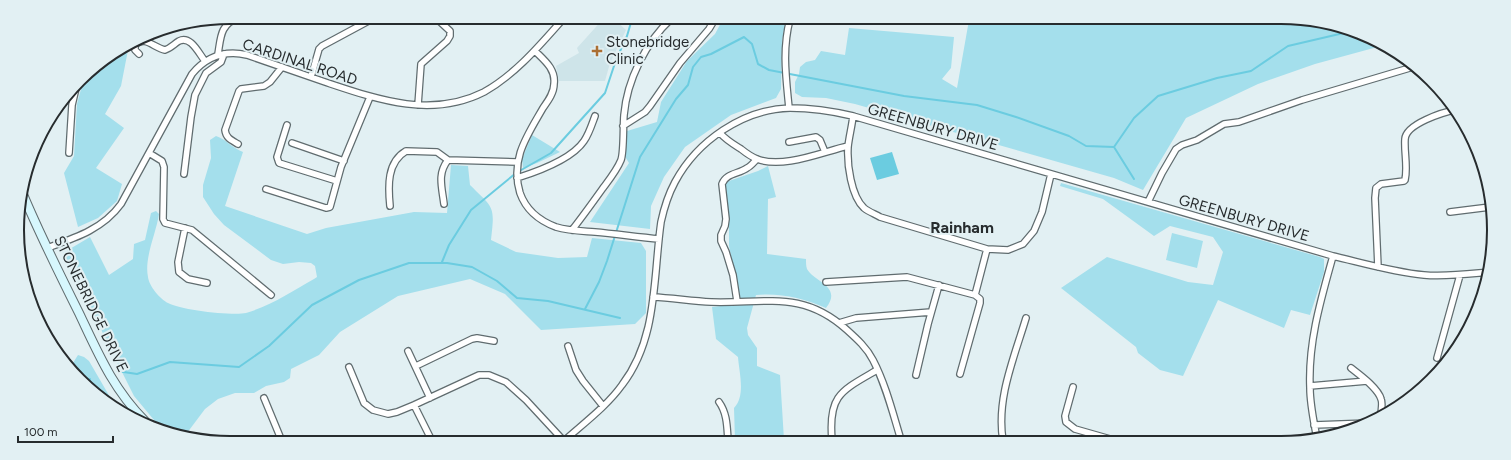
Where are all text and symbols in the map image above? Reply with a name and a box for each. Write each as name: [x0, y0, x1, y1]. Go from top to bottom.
place label: Stonebridge Clinic: [606, 33, 689, 68]
street label: CARDINAL ROAD: [240, 35, 360, 89]
marker: Stonebridge Clinic: [591, 45, 603, 57]
street label: GREENBURY DRIVE: [866, 100, 1000, 154]
street label: GREENBURY DRIVE: [1177, 191, 1311, 245]
district label: Rainham: [930, 218, 994, 237]
street label: STONEBRIDGE DRIVE: [50, 233, 132, 375]
scale bar: [18, 418, 113, 444]
text: 100 m: [24, 425, 58, 439]

